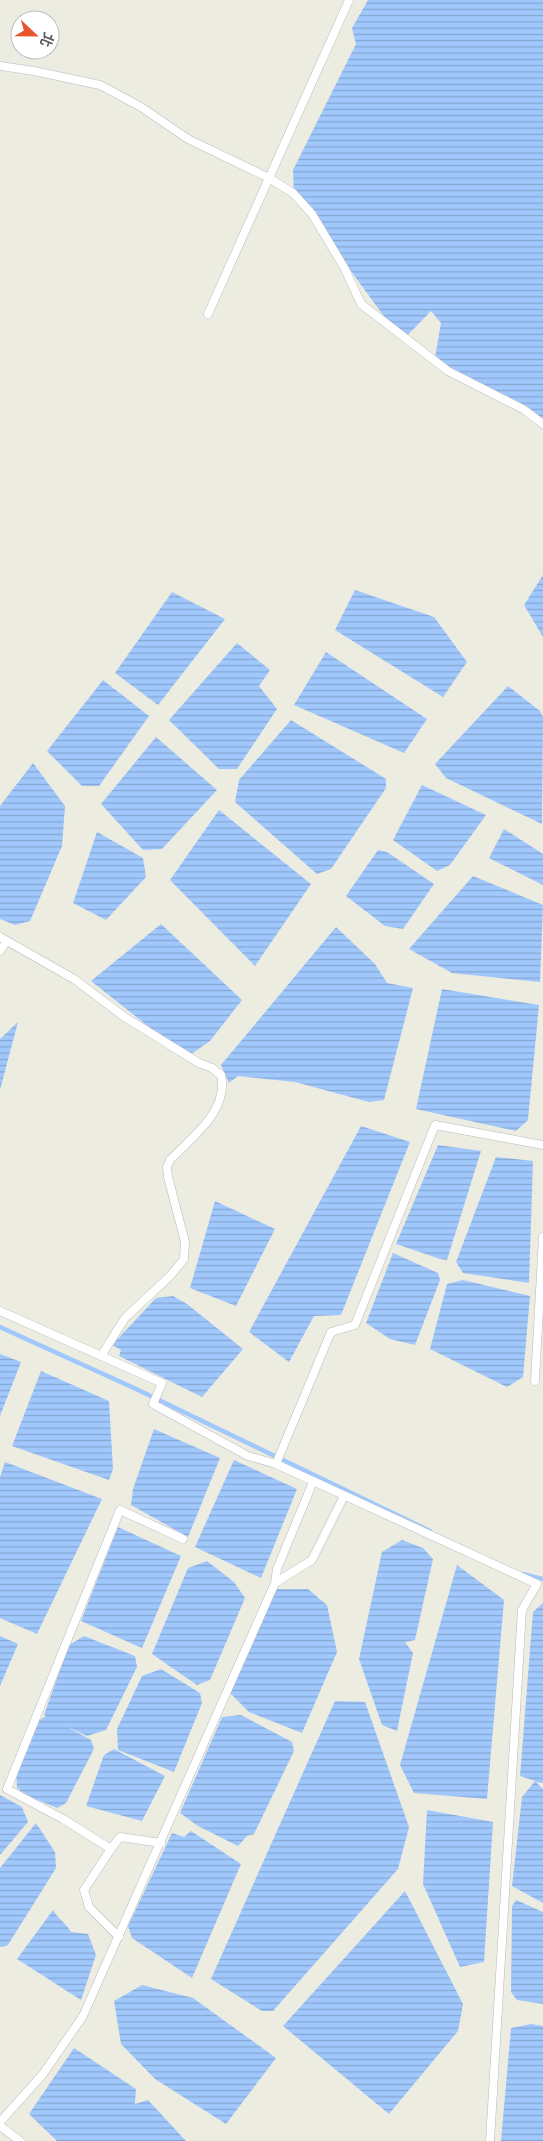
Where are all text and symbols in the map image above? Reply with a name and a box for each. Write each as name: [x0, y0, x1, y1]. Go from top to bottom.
north arrow: [10, 10, 60, 60]
text: 北: [37, 30, 57, 49]

